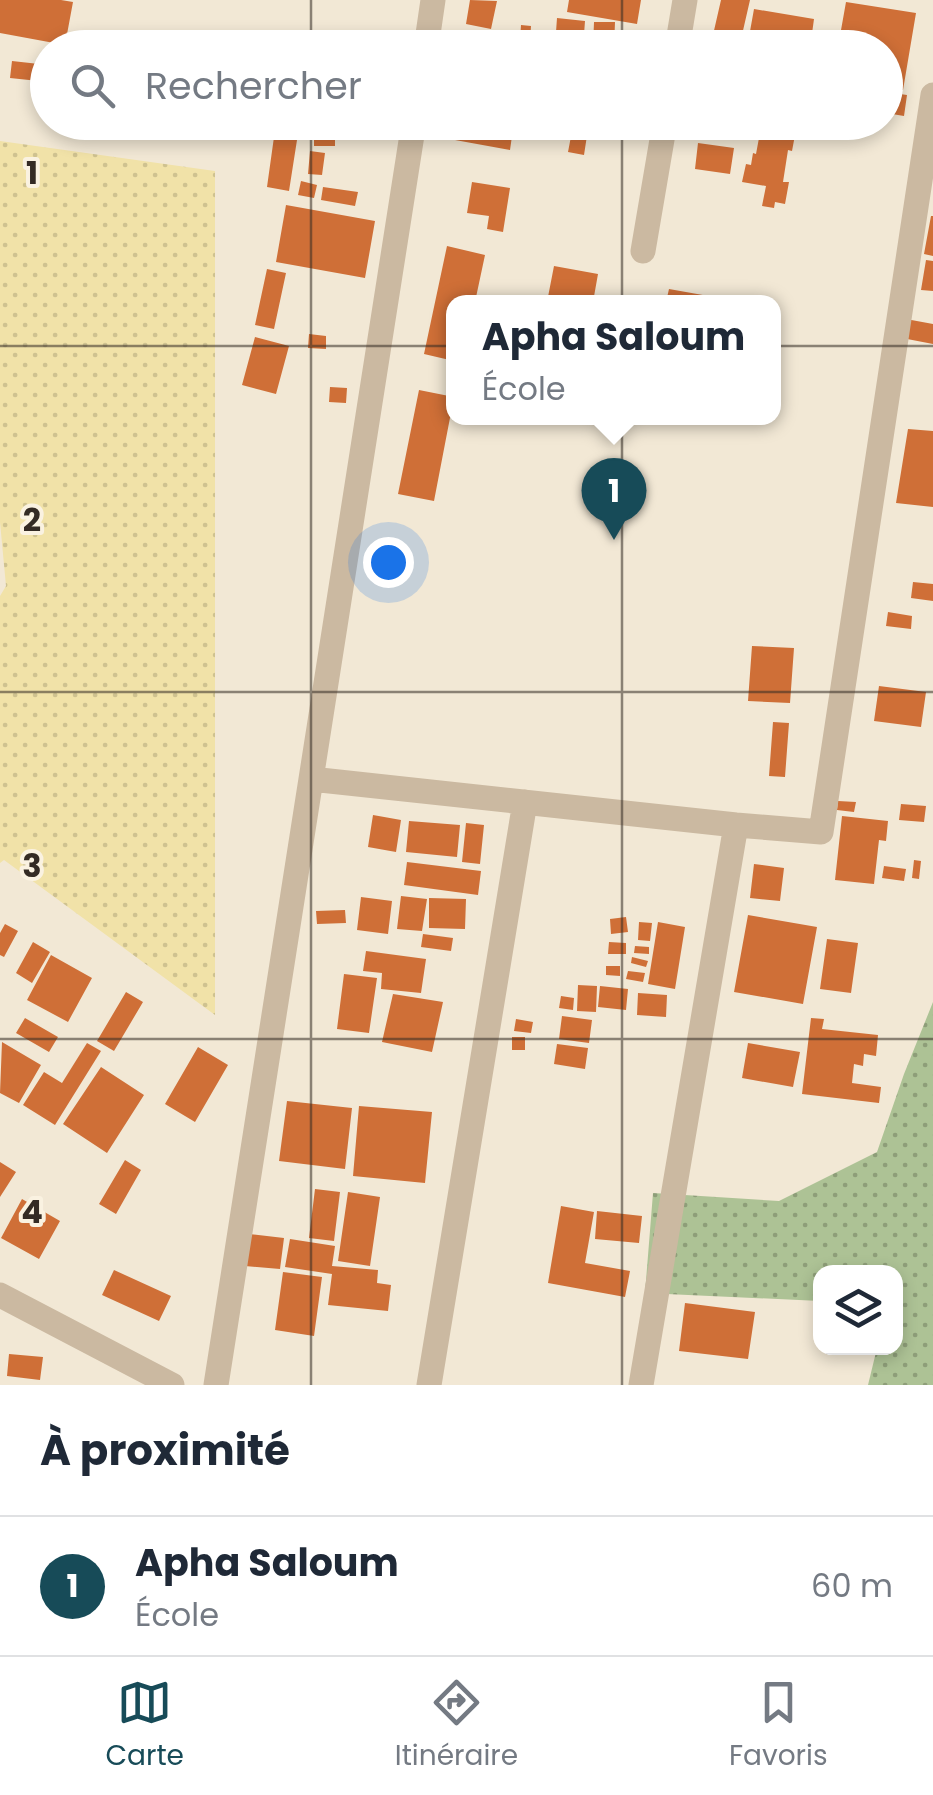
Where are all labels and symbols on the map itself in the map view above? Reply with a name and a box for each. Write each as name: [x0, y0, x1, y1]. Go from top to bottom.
text: 1: [26, 150, 38, 195]
pin: 1: [582, 458, 646, 540]
text: 2: [23, 497, 41, 542]
your location: [363, 537, 414, 588]
text: 3: [22, 843, 42, 888]
text: 4: [21, 1189, 43, 1234]

